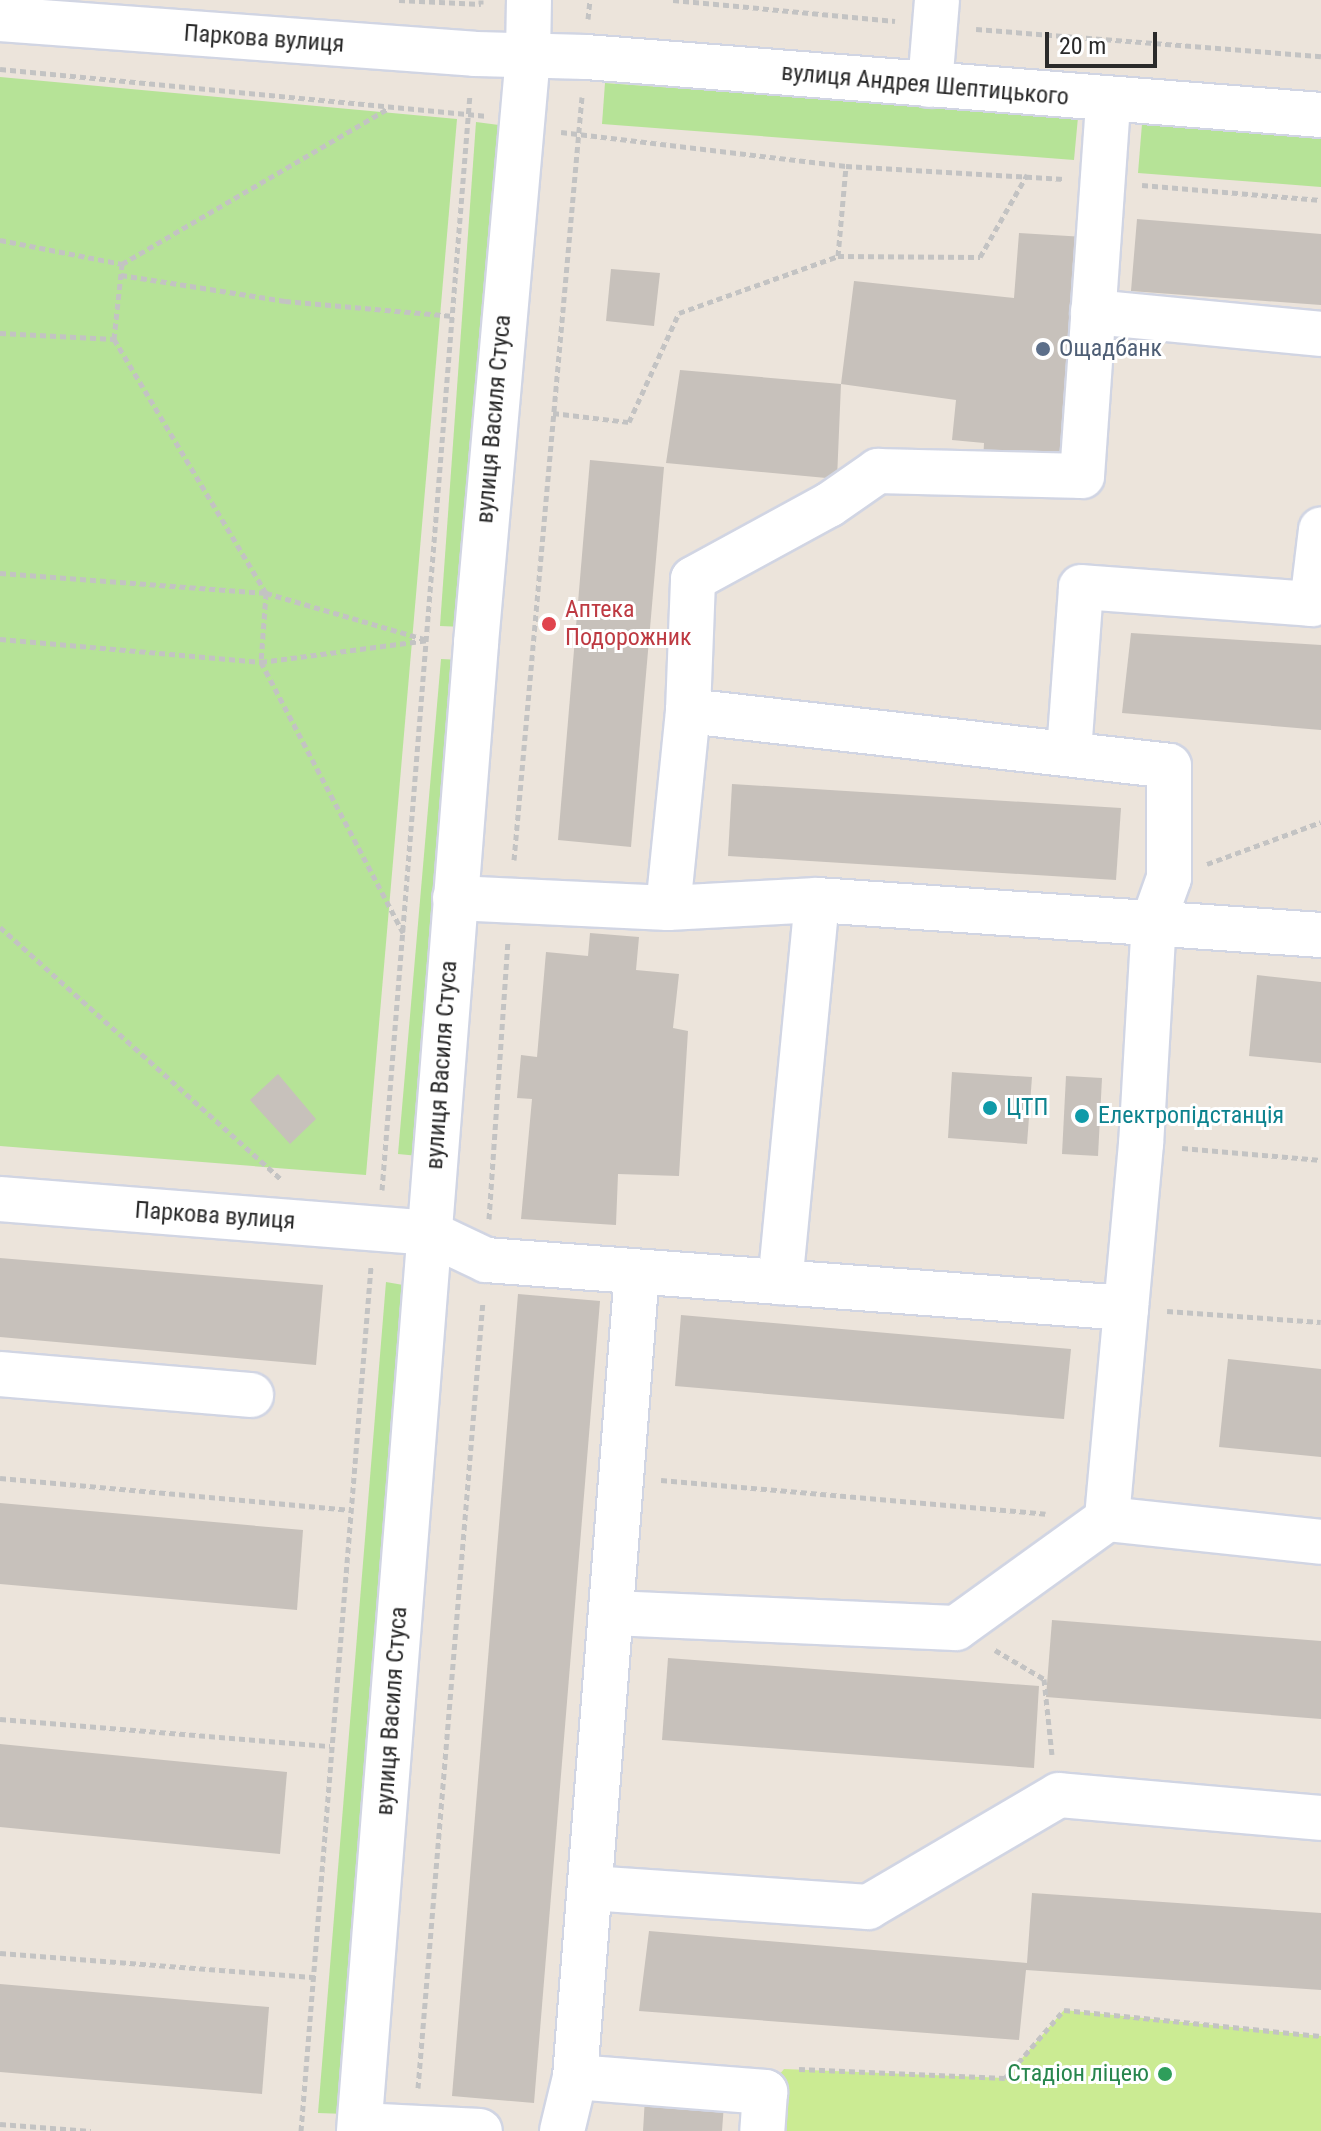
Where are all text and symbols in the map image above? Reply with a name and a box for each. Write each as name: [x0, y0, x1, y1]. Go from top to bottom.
scale bar: [1049, 16, 1161, 66]
street label: Паркова вулиця: [183, 19, 345, 59]
text: 20 m: [1059, 32, 1106, 60]
street label: вулиця Андрея Шептицького: [780, 58, 1070, 112]
street label: вулиця Василя Стуса: [471, 313, 517, 525]
place label: Ощадбанк: [1059, 335, 1162, 363]
marker: Ощадбанк: [1034, 340, 1052, 358]
place label: Аптека Подорожник: [565, 596, 692, 652]
marker: Аптека Подорожник: [540, 615, 558, 633]
street label: вулиця Василя Стуса: [420, 960, 464, 1170]
place label: ЦТП: [1006, 1094, 1048, 1122]
marker: ЦТП: [981, 1099, 999, 1117]
place label: Електропідстанція: [1098, 1102, 1284, 1130]
marker: Електропідстанція: [1073, 1107, 1091, 1125]
street label: Паркова вулиця: [134, 1196, 296, 1236]
street label: вулиця Василя Стуса: [370, 1606, 414, 1816]
place label: Стадіон ліцею: [1007, 2060, 1149, 2088]
marker: Стадіон ліцею: [1156, 2065, 1174, 2083]

